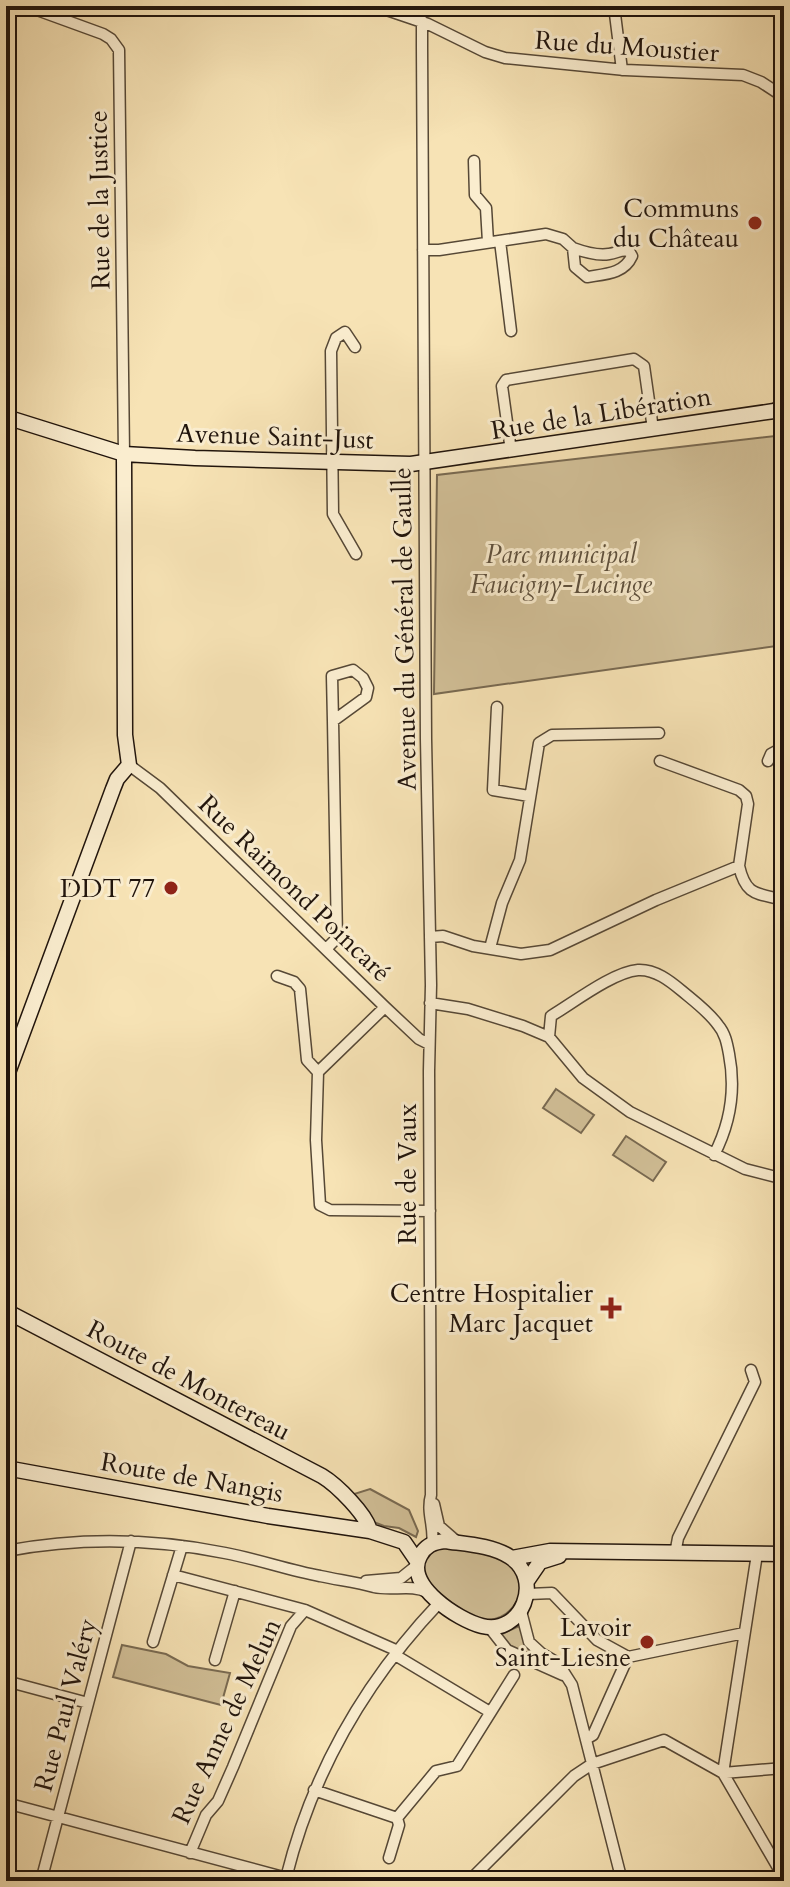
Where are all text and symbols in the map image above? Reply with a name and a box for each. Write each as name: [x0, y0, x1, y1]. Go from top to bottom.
street label: Rue du Moustier: [534, 23, 721, 70]
street label: Rue de la Justice: [80, 110, 119, 290]
place label: Communs du Château: [613, 191, 739, 256]
marker: Communs du Château: [746, 214, 764, 232]
street label: Rue de la Libération: [488, 379, 714, 448]
street label: Avenue Saint-Just: [176, 416, 374, 457]
street label: Avenue du Général de Gaulle: [384, 467, 425, 791]
park label: Parc municipal Faucigny-Lucinge: [470, 537, 653, 602]
street label: Rue Raimond Poincaré: [191, 787, 399, 990]
place label: DDT 77: [60, 871, 155, 906]
marker: DDT 77: [162, 879, 180, 897]
street label: Rue de Vaux: [390, 1103, 425, 1245]
place label: Centre Hospitalier Marc Jacquet: [390, 1276, 594, 1341]
marker: Centre Hospitalier Marc Jacquet: [600, 1297, 622, 1319]
street label: Route de Montereau: [81, 1312, 297, 1449]
street label: Route de Nangis: [98, 1444, 286, 1511]
place label: Lavoir Saint-Liesne: [495, 1610, 632, 1675]
street label: Rue Anne de Melun: [164, 1613, 289, 1829]
street label: Rue Paul Valéry: [26, 1615, 105, 1795]
marker: Lavoir Saint-Liesne: [638, 1633, 656, 1651]

